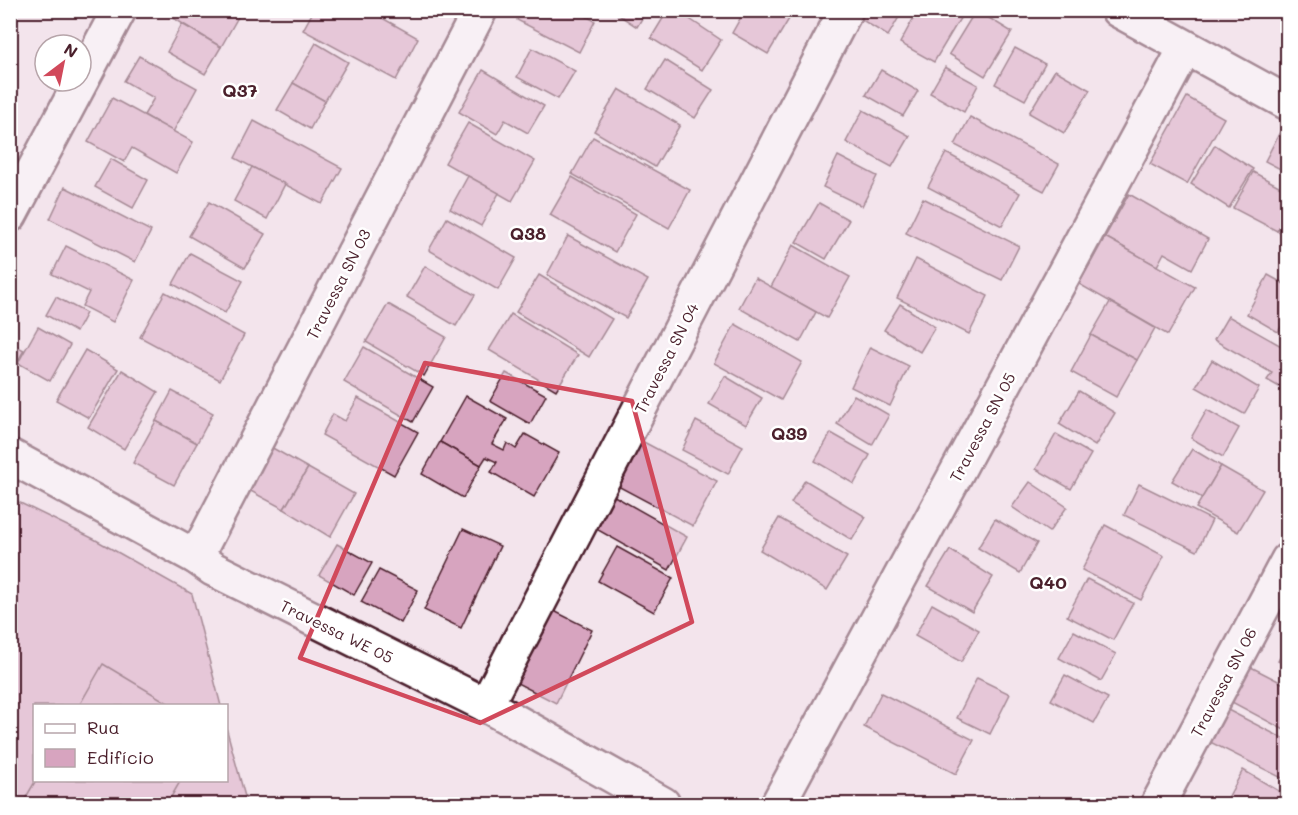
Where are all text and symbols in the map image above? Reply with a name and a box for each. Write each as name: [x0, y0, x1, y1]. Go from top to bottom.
north arrow: [33, 33, 93, 93]
text: N: [60, 38, 82, 62]
district label: Q37: [222, 78, 258, 102]
district label: Q38: [510, 221, 546, 245]
street label: Travessa SN 03: [301, 225, 375, 343]
street label: Travessa SN 04: [629, 299, 703, 417]
street label: Travessa SN 05: [944, 369, 1020, 485]
district label: Q39: [771, 421, 807, 445]
district label: Q40: [1029, 570, 1067, 594]
street label: Travessa WE 05: [277, 595, 397, 667]
street label: Travessa SN 06: [1185, 623, 1261, 741]
legend: [33, 704, 228, 782]
text: Rua: [87, 715, 120, 739]
text: Edifício: [87, 745, 154, 769]

